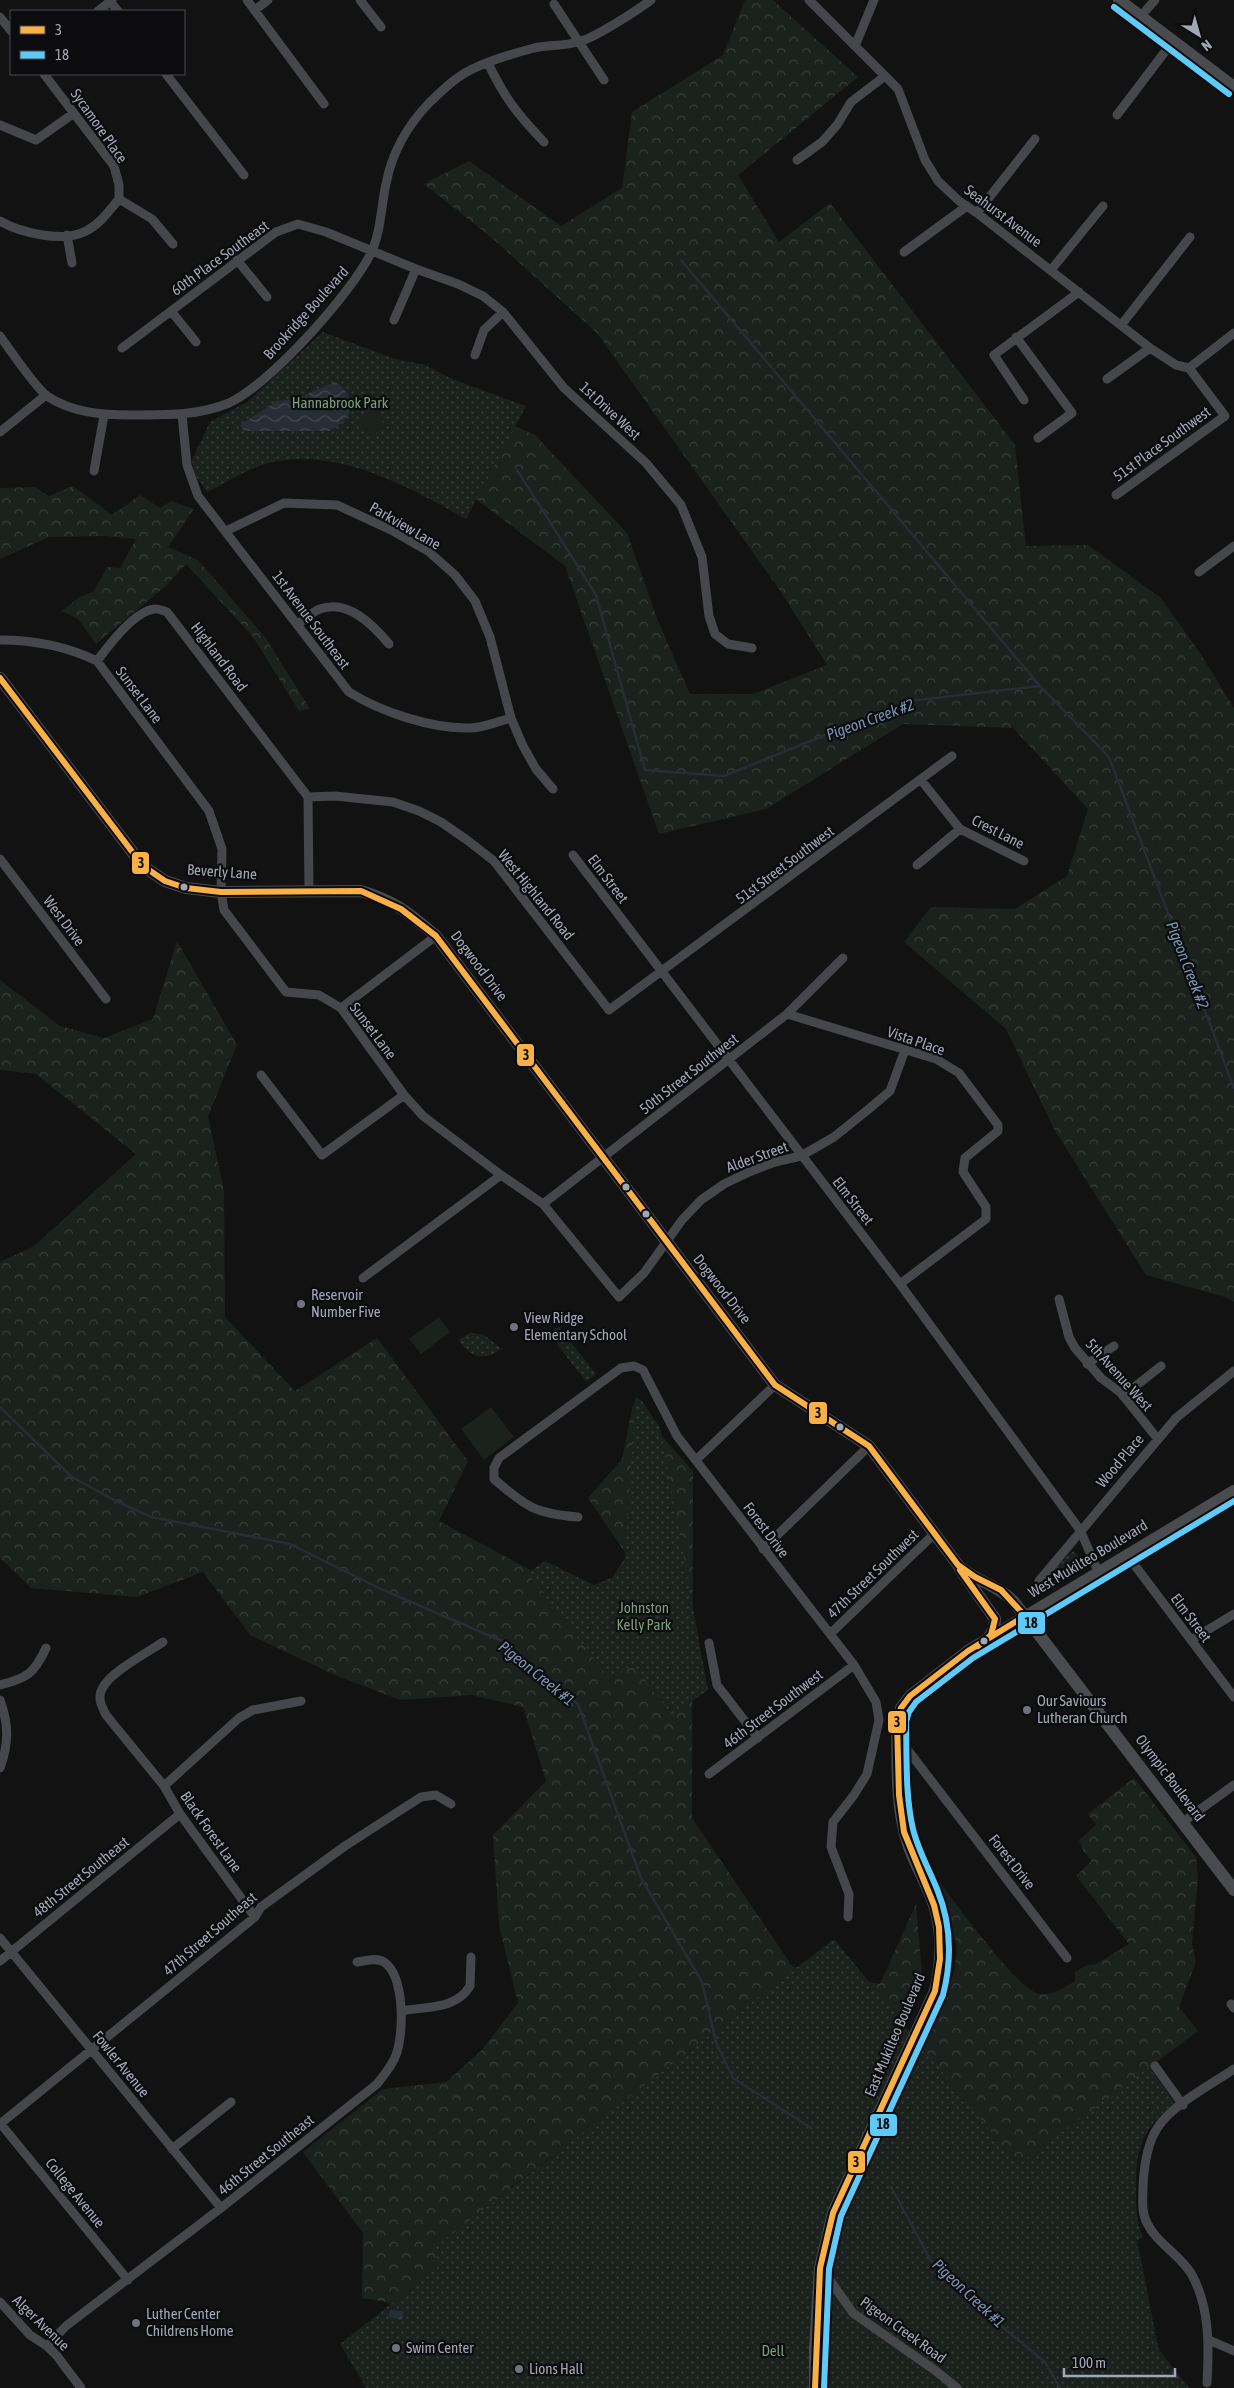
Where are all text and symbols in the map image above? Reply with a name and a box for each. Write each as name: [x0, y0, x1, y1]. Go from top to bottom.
legend: [10, 10, 185, 75]
north arrow: [1174, 10, 1224, 60]
text: 3: [55, 21, 62, 38]
text: N: [1199, 37, 1215, 54]
text: 18: [55, 46, 69, 63]
street label: Sycamore Place: [68, 85, 131, 166]
street label: Seahurst Avenue: [961, 181, 1045, 250]
street label: 60th Place Southeast: [168, 217, 272, 299]
street label: Brookridge Boulevard: [260, 263, 352, 362]
street label: 1st Drive West: [576, 378, 644, 443]
park label: Hannabrook Park: [292, 394, 389, 411]
street label: 51st Place Southwest: [1110, 403, 1214, 485]
street label: Parkview Lane: [367, 498, 444, 553]
street label: 1st Avenue Southeast: [269, 568, 354, 672]
street label: Highland Road: [188, 619, 251, 695]
street label: Sunset Lane: [113, 663, 166, 726]
water label: Pigeon Creek #2: [824, 695, 917, 744]
street label: Crest Lane: [969, 811, 1027, 852]
street label: 51st Street Southwest: [732, 822, 837, 907]
street label: West Highland Road: [495, 846, 578, 943]
line badge: 3: [131, 851, 150, 875]
street label: Elm Street: [585, 851, 632, 906]
text: 3: [138, 855, 144, 871]
street label: Beverly Lane: [187, 861, 258, 882]
unlabelled marker: [179, 882, 189, 892]
street label: West Drive: [40, 892, 89, 949]
water label: Pigeon Creek #2: [1162, 919, 1213, 1012]
street label: Dogwood Drive: [448, 927, 511, 1004]
street label: Sunset Lane: [347, 999, 400, 1062]
street label: Vista Place: [885, 1023, 948, 1058]
street label: 50th Street Southwest: [636, 1030, 741, 1117]
line badge: 3: [516, 1043, 535, 1067]
text: 3: [523, 1047, 529, 1063]
street label: Alder Street: [724, 1138, 790, 1176]
street label: Elm Street: [829, 1173, 877, 1228]
unlabelled marker: [621, 1182, 631, 1192]
unlabelled marker: [641, 1209, 651, 1219]
street label: Dogwood Drive: [690, 1251, 755, 1327]
place label: Reservoir Number Five: [311, 1286, 381, 1320]
marker: Reservoir Number Five: [295, 1298, 307, 1310]
place label: View Ridge Elementary School: [524, 1309, 627, 1343]
marker: View Ridge Elementary School: [508, 1321, 520, 1333]
street label: 5th Avenue West: [1083, 1335, 1156, 1414]
line badge: 3: [808, 1401, 828, 1425]
text: 3: [815, 1405, 821, 1421]
unlabelled marker: [835, 1422, 845, 1432]
street label: Wood Place: [1092, 1430, 1147, 1491]
street label: Forest Drive: [740, 1499, 793, 1561]
street label: West Mukilteo Boulevard: [1025, 1516, 1151, 1601]
street label: 47th Street Southwest: [824, 1526, 922, 1621]
street label: Elm Street: [1168, 1590, 1215, 1645]
park label: Johnston Kelly Park: [617, 1599, 672, 1633]
line badge: 18: [1017, 1611, 1046, 1635]
text: 18: [1024, 1615, 1038, 1631]
unlabelled marker: [979, 1636, 989, 1646]
water label: Pigeon Creek #1: [495, 1637, 579, 1710]
street label: 46th Street Southwest: [720, 1666, 826, 1752]
place label: Our Saviours Lutheran Church: [1037, 1692, 1127, 1726]
marker: Our Saviours Lutheran Church: [1021, 1704, 1033, 1716]
line badge: 3: [887, 1710, 907, 1734]
text: 3: [894, 1714, 900, 1730]
street label: Olympic Boulevard: [1132, 1731, 1209, 1824]
street label: Black Forest Lane: [177, 1788, 246, 1876]
street label: Forest Drive: [986, 1831, 1039, 1893]
street label: 48th Street Southeast: [29, 1833, 132, 1920]
street label: 47th Street Southeast: [159, 1888, 260, 1979]
street label: East Mukilteo Boulevard: [861, 1971, 928, 2099]
street label: Fowler Avenue: [90, 2027, 153, 2100]
street label: 46th Street Southeast: [214, 2111, 317, 2198]
line badge: 18: [869, 2113, 898, 2137]
text: 18: [876, 2116, 890, 2132]
line badge: 3: [847, 2150, 866, 2174]
street label: College Avenue: [42, 2154, 109, 2231]
text: 3: [853, 2154, 859, 2170]
water label: Pigeon Creek #1: [928, 2255, 1009, 2332]
street label: Alger Avenue: [10, 2291, 73, 2354]
street label: Pigeon Creek Road: [857, 2293, 949, 2366]
place label: Luther Center Childrens Home: [146, 2305, 234, 2339]
marker: Luther Center Childrens Home: [130, 2317, 142, 2329]
place label: Swim Center: [406, 2339, 474, 2356]
marker: Swim Center: [390, 2342, 402, 2354]
park label: Dell: [761, 2342, 785, 2359]
scale bar: [1064, 2346, 1175, 2378]
text: 100 m: [1072, 2354, 1106, 2371]
place label: Lions Hall: [529, 2360, 584, 2377]
marker: Lions Hall: [513, 2363, 525, 2375]

